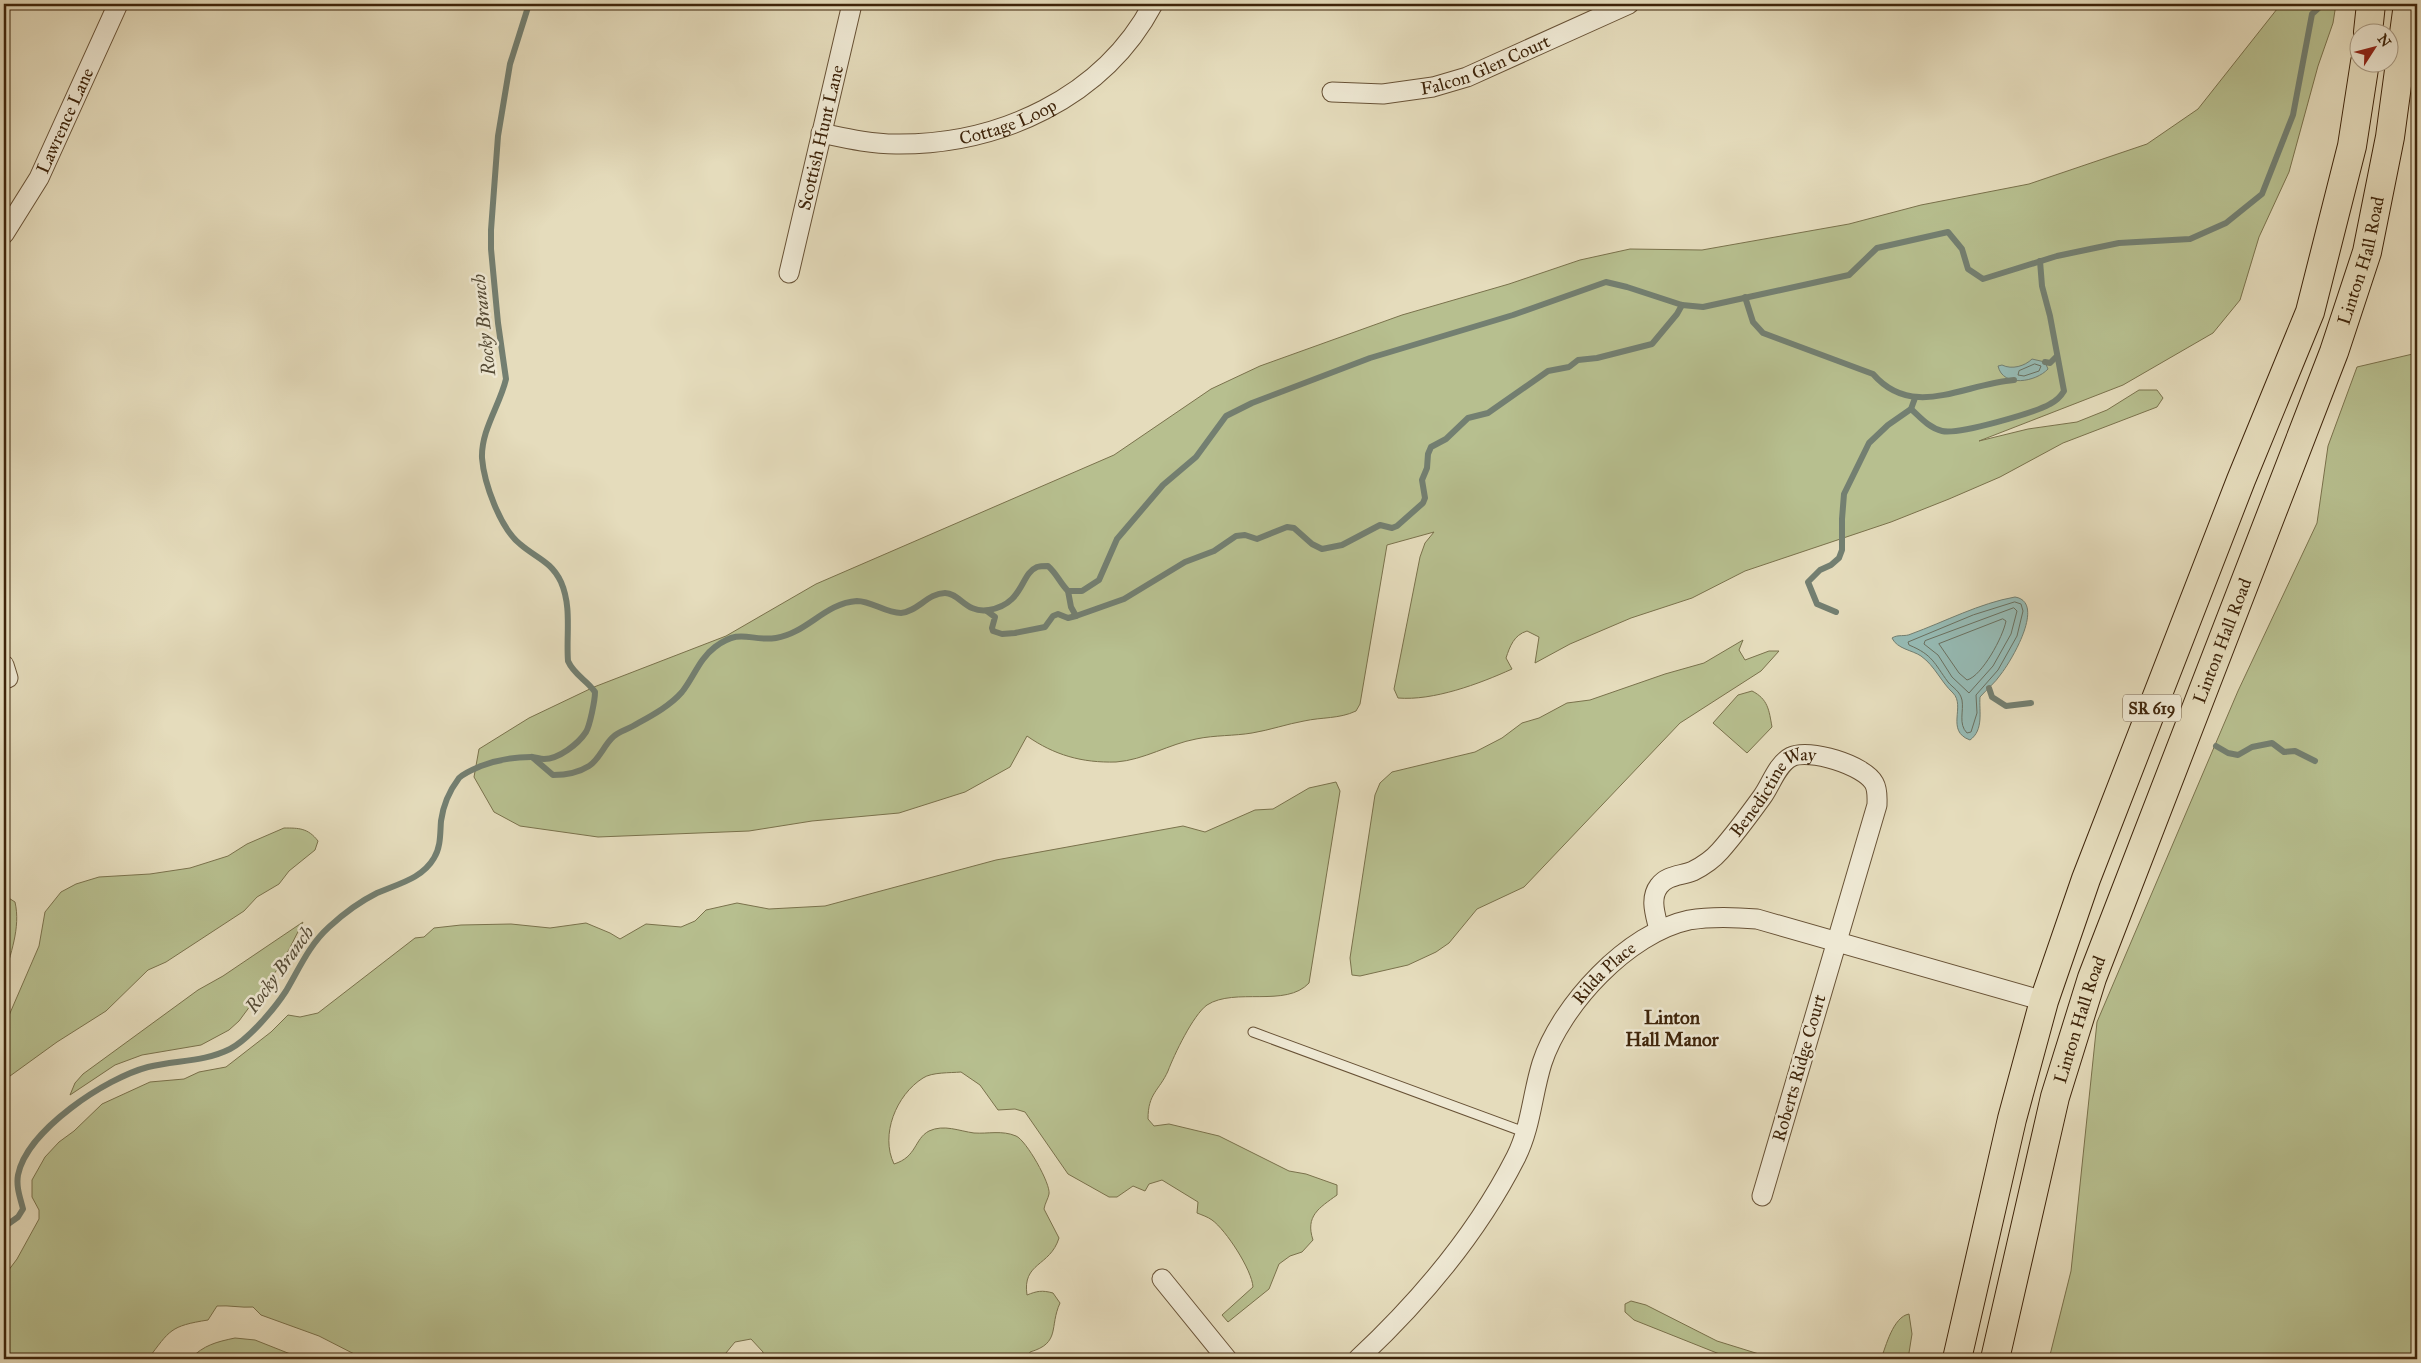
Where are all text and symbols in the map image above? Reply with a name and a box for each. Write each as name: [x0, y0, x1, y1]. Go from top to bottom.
north arrow: [2348, 22, 2398, 72]
street label: Falcon Glen Court: [1419, 30, 1554, 100]
text: N: [2374, 31, 2395, 51]
street label: Scottish Hunt Lane: [793, 63, 848, 212]
street label: Lawrence Lane: [32, 64, 99, 177]
street label: Cottage Loop: [957, 94, 1061, 149]
street label: Linton Hall Road: [2333, 195, 2389, 328]
water label: Rocky Branch: [467, 273, 500, 378]
street label: Linton Hall Road: [2188, 575, 2257, 706]
road number: SR 619: [2123, 694, 2181, 721]
street label: Benedictine Way: [1725, 743, 1818, 841]
water label: Rocky Branch: [240, 921, 319, 1018]
street label: Rilda Place: [1567, 937, 1640, 1009]
street label: Linton Hall Road: [2049, 953, 2110, 1086]
street label: Roberts Ridge Court: [1767, 991, 1832, 1144]
district label: Linton Hall Manor: [1625, 1006, 1720, 1051]

